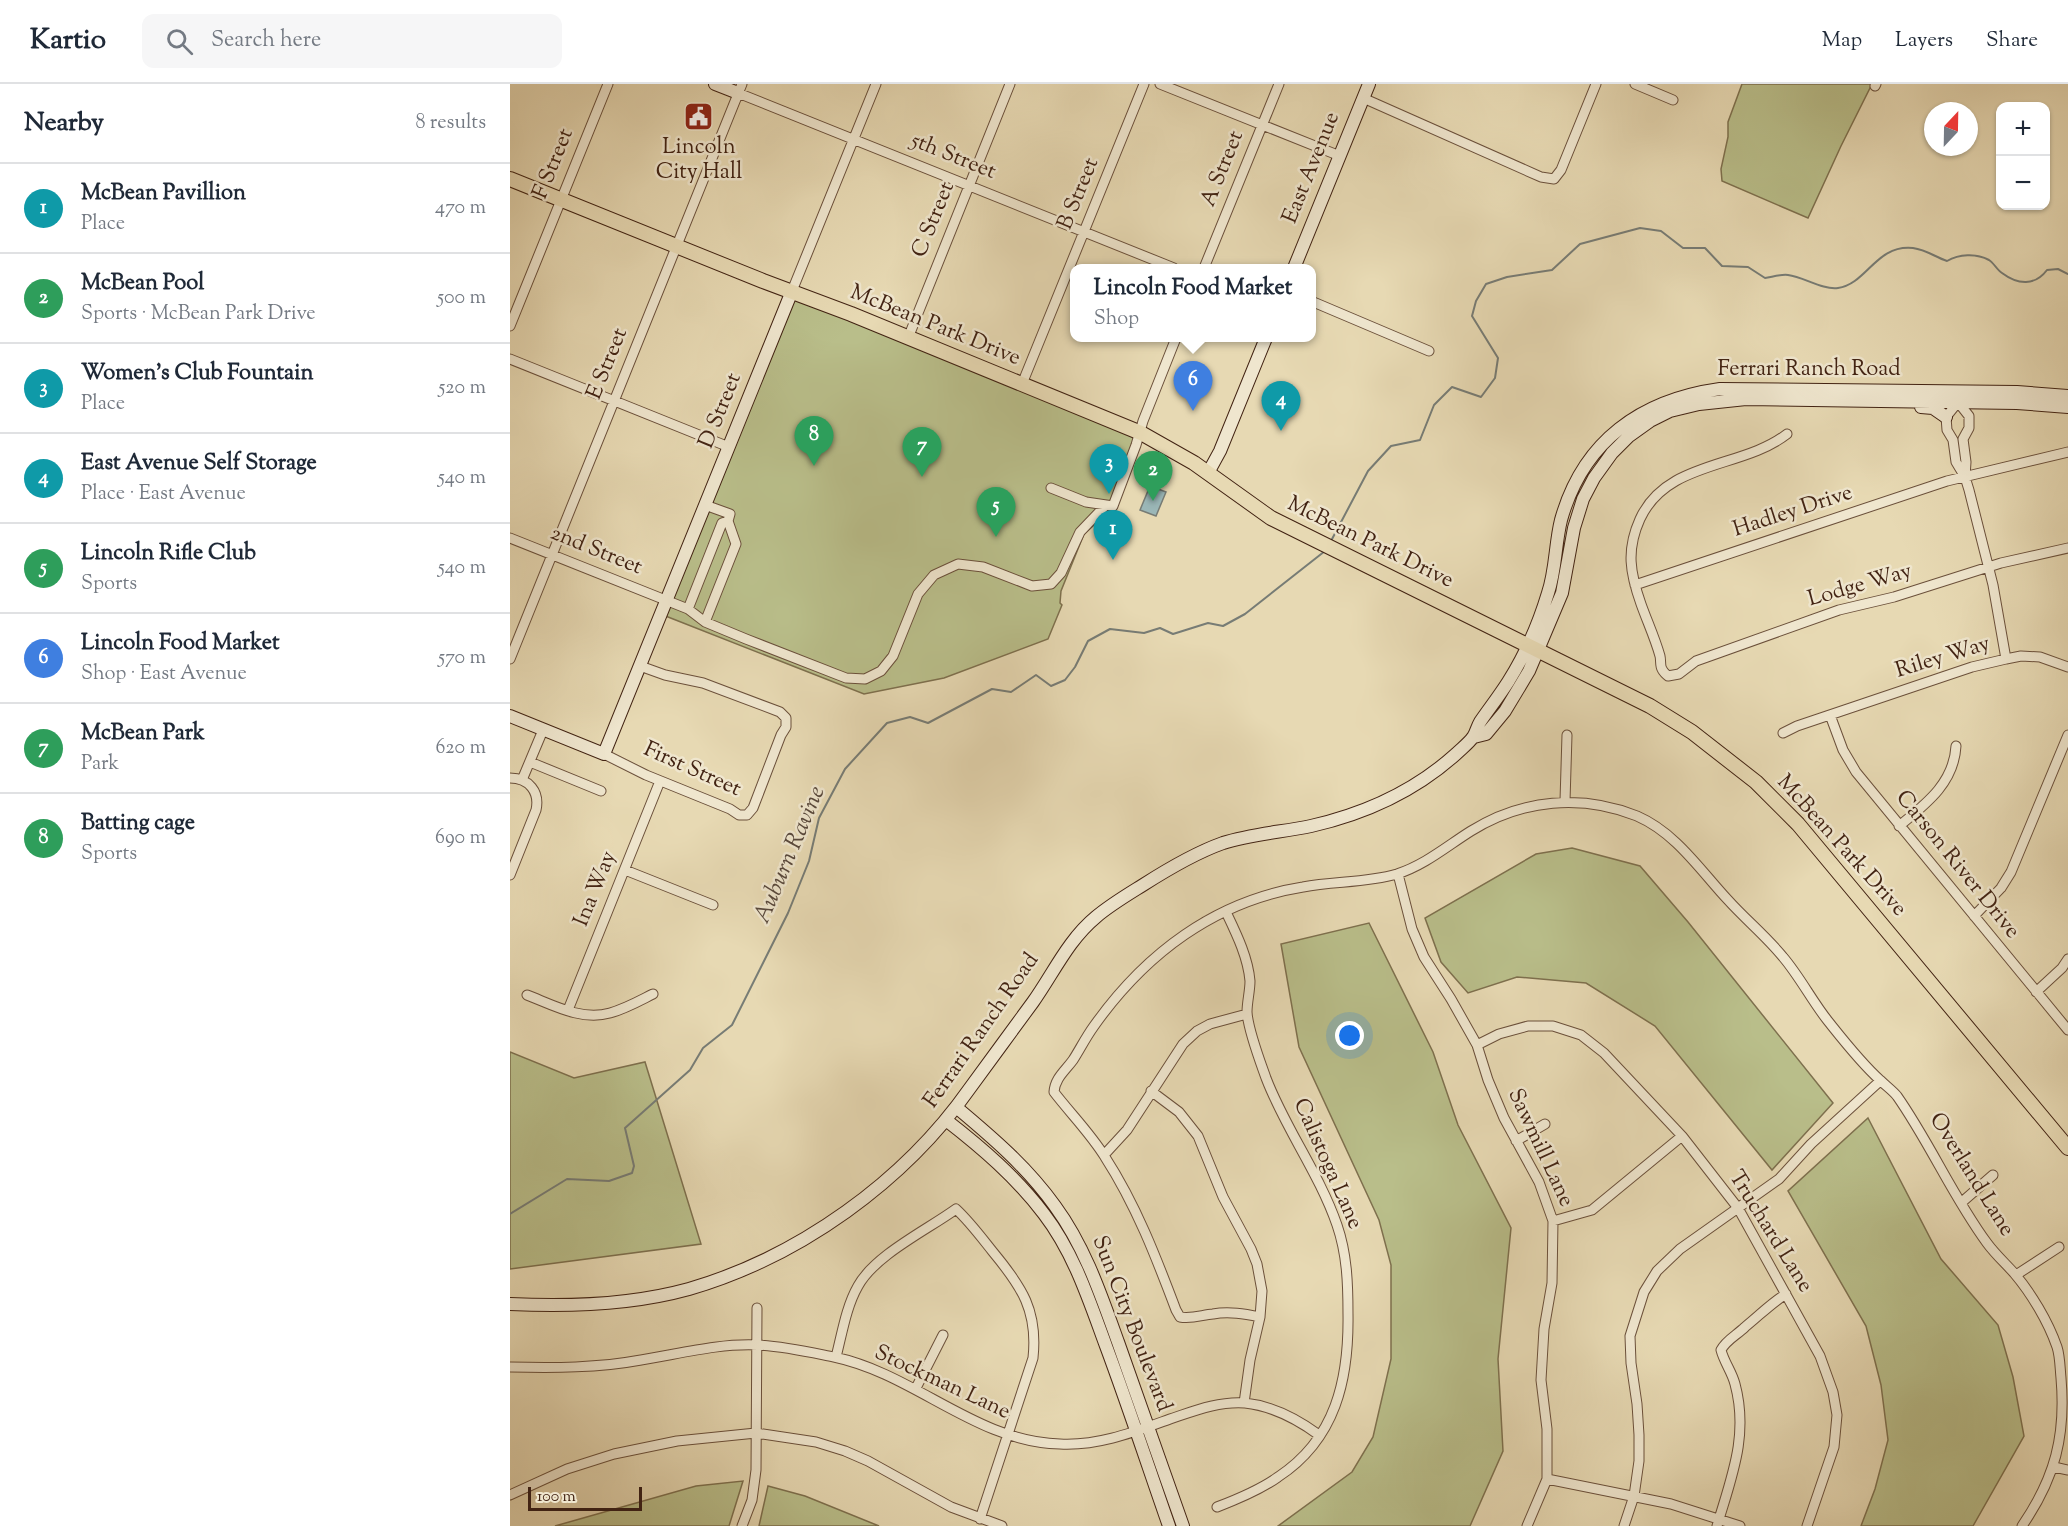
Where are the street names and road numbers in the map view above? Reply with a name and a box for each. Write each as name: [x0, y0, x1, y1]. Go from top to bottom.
street label: East Avenue: [1275, 107, 1349, 229]
street label: F Street: [525, 123, 583, 204]
street label: 5th Street: [904, 125, 1001, 189]
street label: A Street: [1193, 126, 1253, 212]
street label: B Street: [1050, 153, 1108, 235]
street label: C Street: [904, 177, 964, 263]
street label: McBean Park Drive: [845, 277, 1025, 375]
street label: E Street: [579, 323, 637, 405]
street label: Ferrari Ranch Road: [1717, 354, 1901, 386]
street label: D Street: [691, 368, 751, 454]
street label: Hadley Drive: [1729, 478, 1857, 546]
street label: McBean Park Drive: [1281, 489, 1459, 597]
street label: 2nd Street: [545, 518, 647, 584]
street label: Lodge Way: [1804, 556, 1916, 616]
street label: Riley Way: [1892, 628, 1994, 688]
street label: First Street: [638, 734, 746, 806]
street label: McBean Park Drive: [1768, 768, 1914, 924]
street label: Carson River Drive: [1887, 784, 2027, 946]
street label: Ina Way: [566, 846, 626, 932]
street label: Ferrari Ranch Road: [916, 947, 1048, 1115]
street label: Sawmill Lane: [1499, 1084, 1581, 1212]
street label: Calistoga Lane: [1284, 1093, 1370, 1235]
street label: Overland Lane: [1920, 1107, 2022, 1243]
street label: Truchard Lane: [1720, 1165, 1820, 1299]
street label: Sun City Boulevard: [1083, 1231, 1179, 1417]
street label: Stockman Lane: [869, 1337, 1015, 1429]

